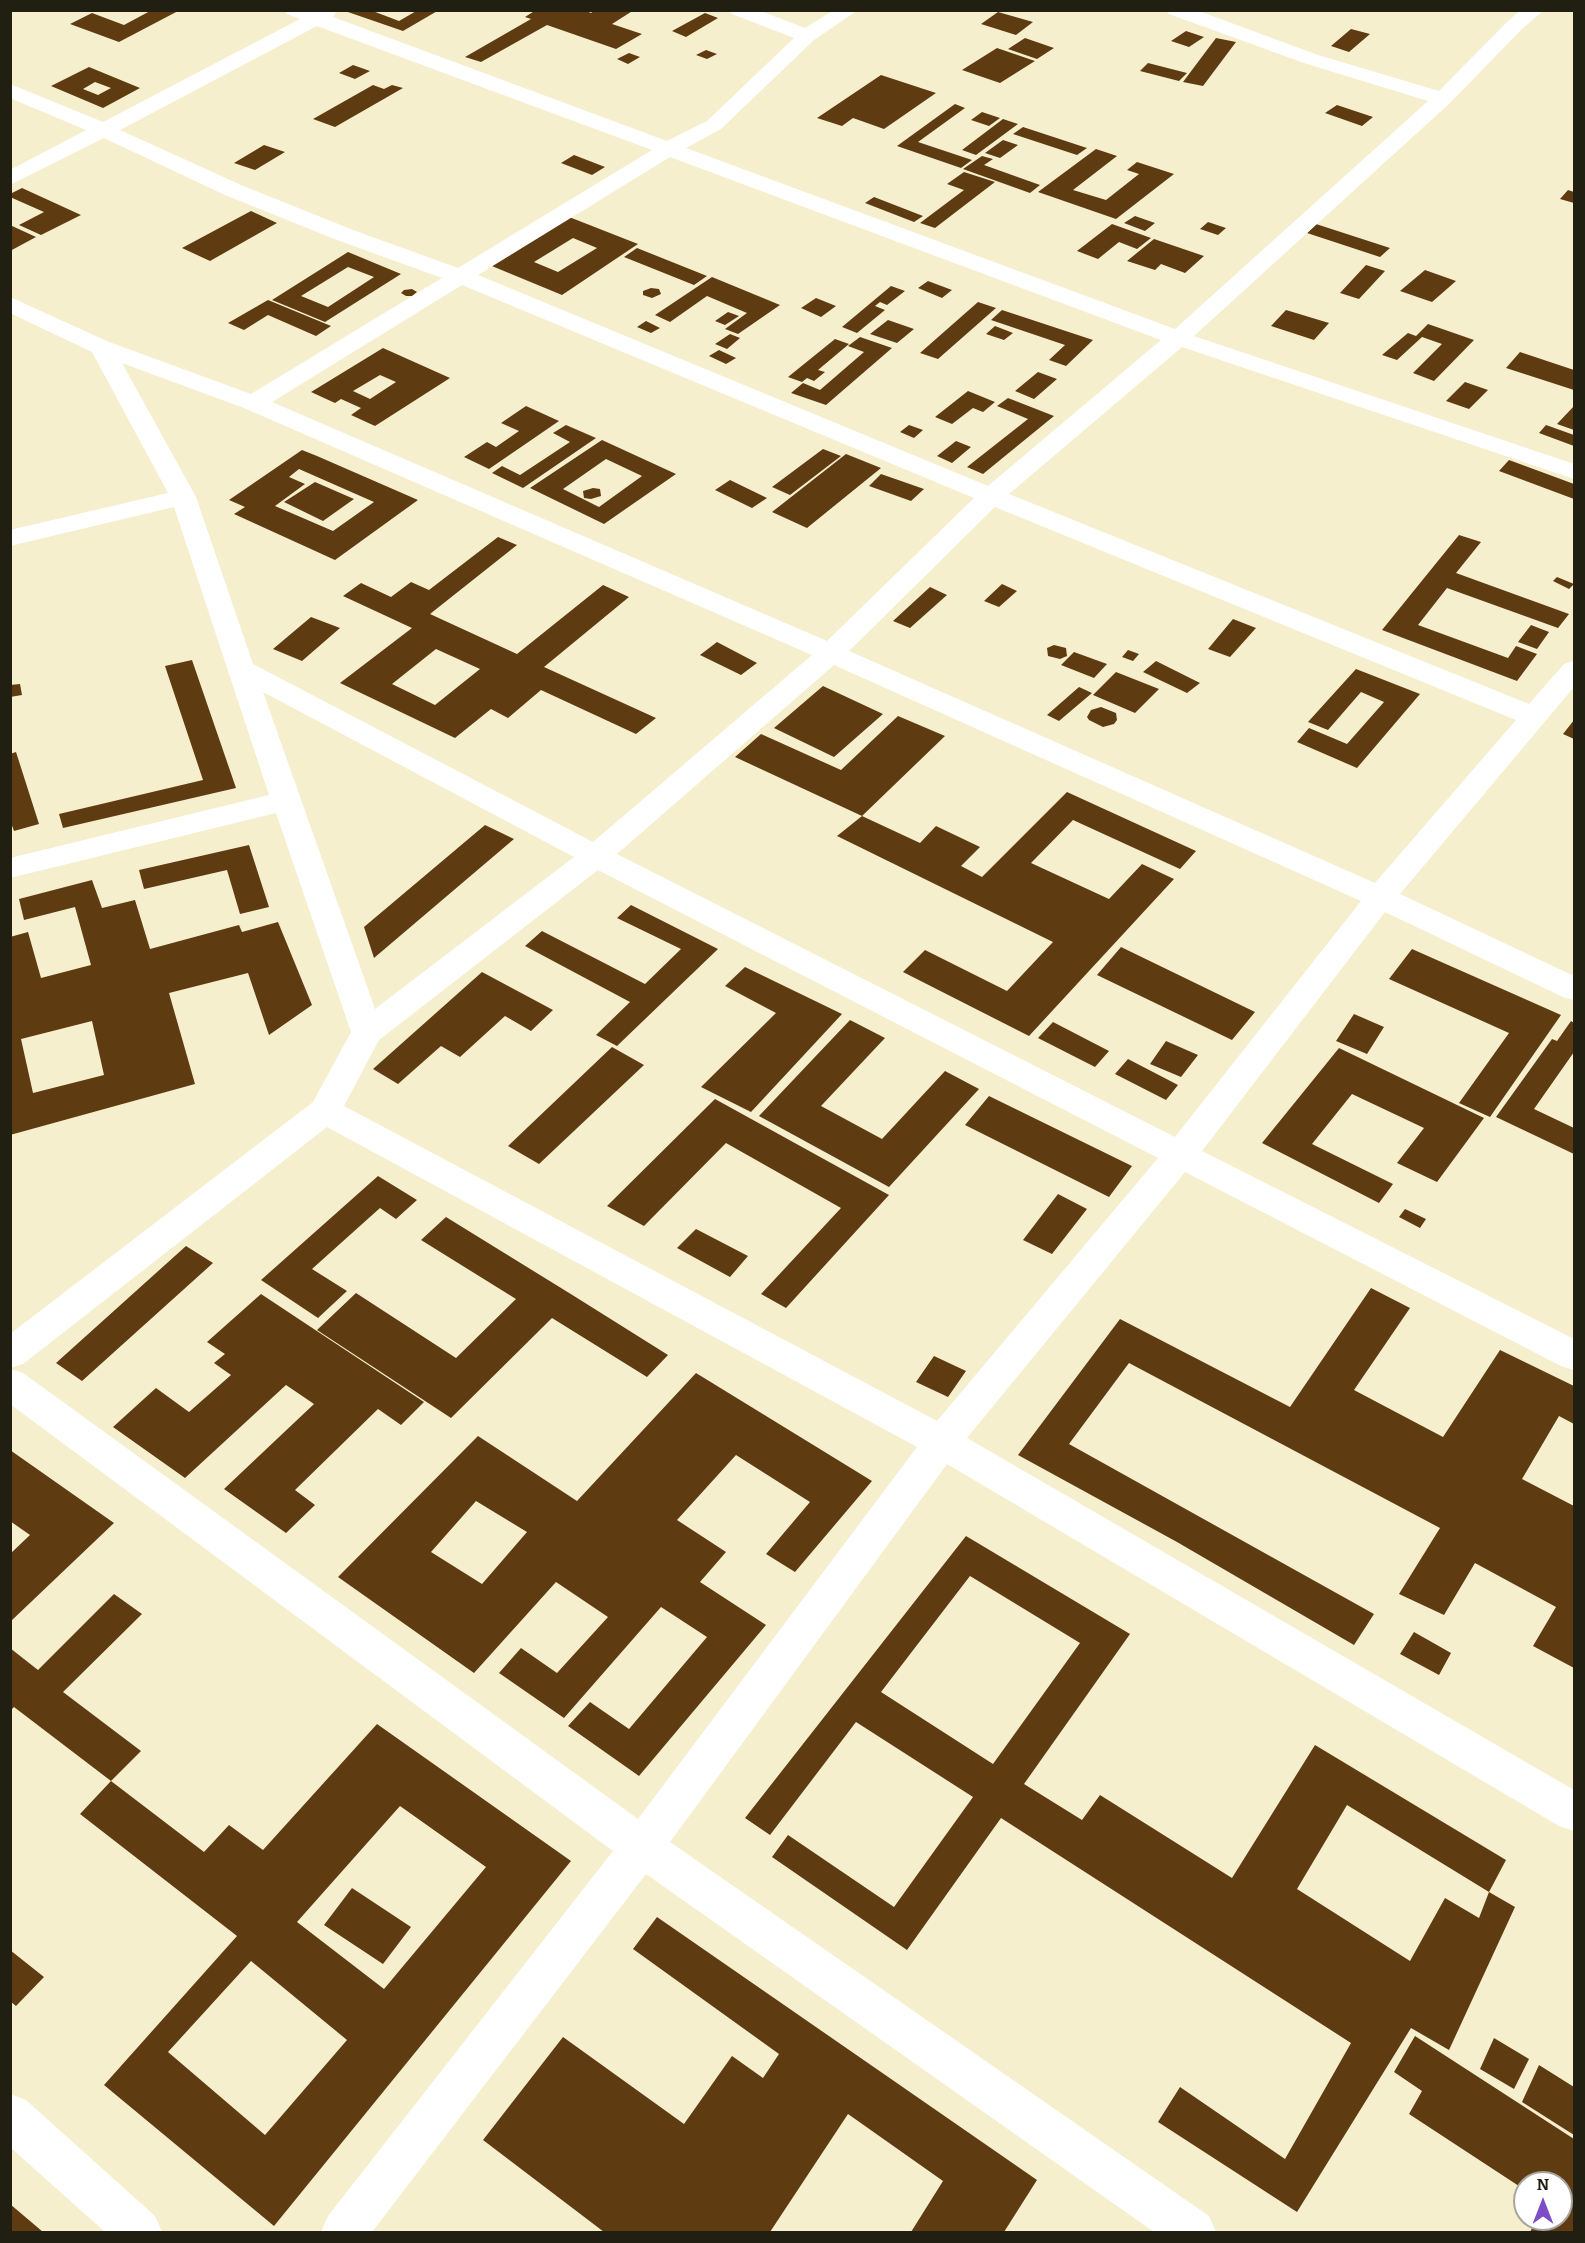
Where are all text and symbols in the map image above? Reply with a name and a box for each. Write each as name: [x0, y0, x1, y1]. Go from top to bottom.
north arrow: [1513, 2171, 1573, 2231]
text: N: [1537, 2175, 1549, 2194]

